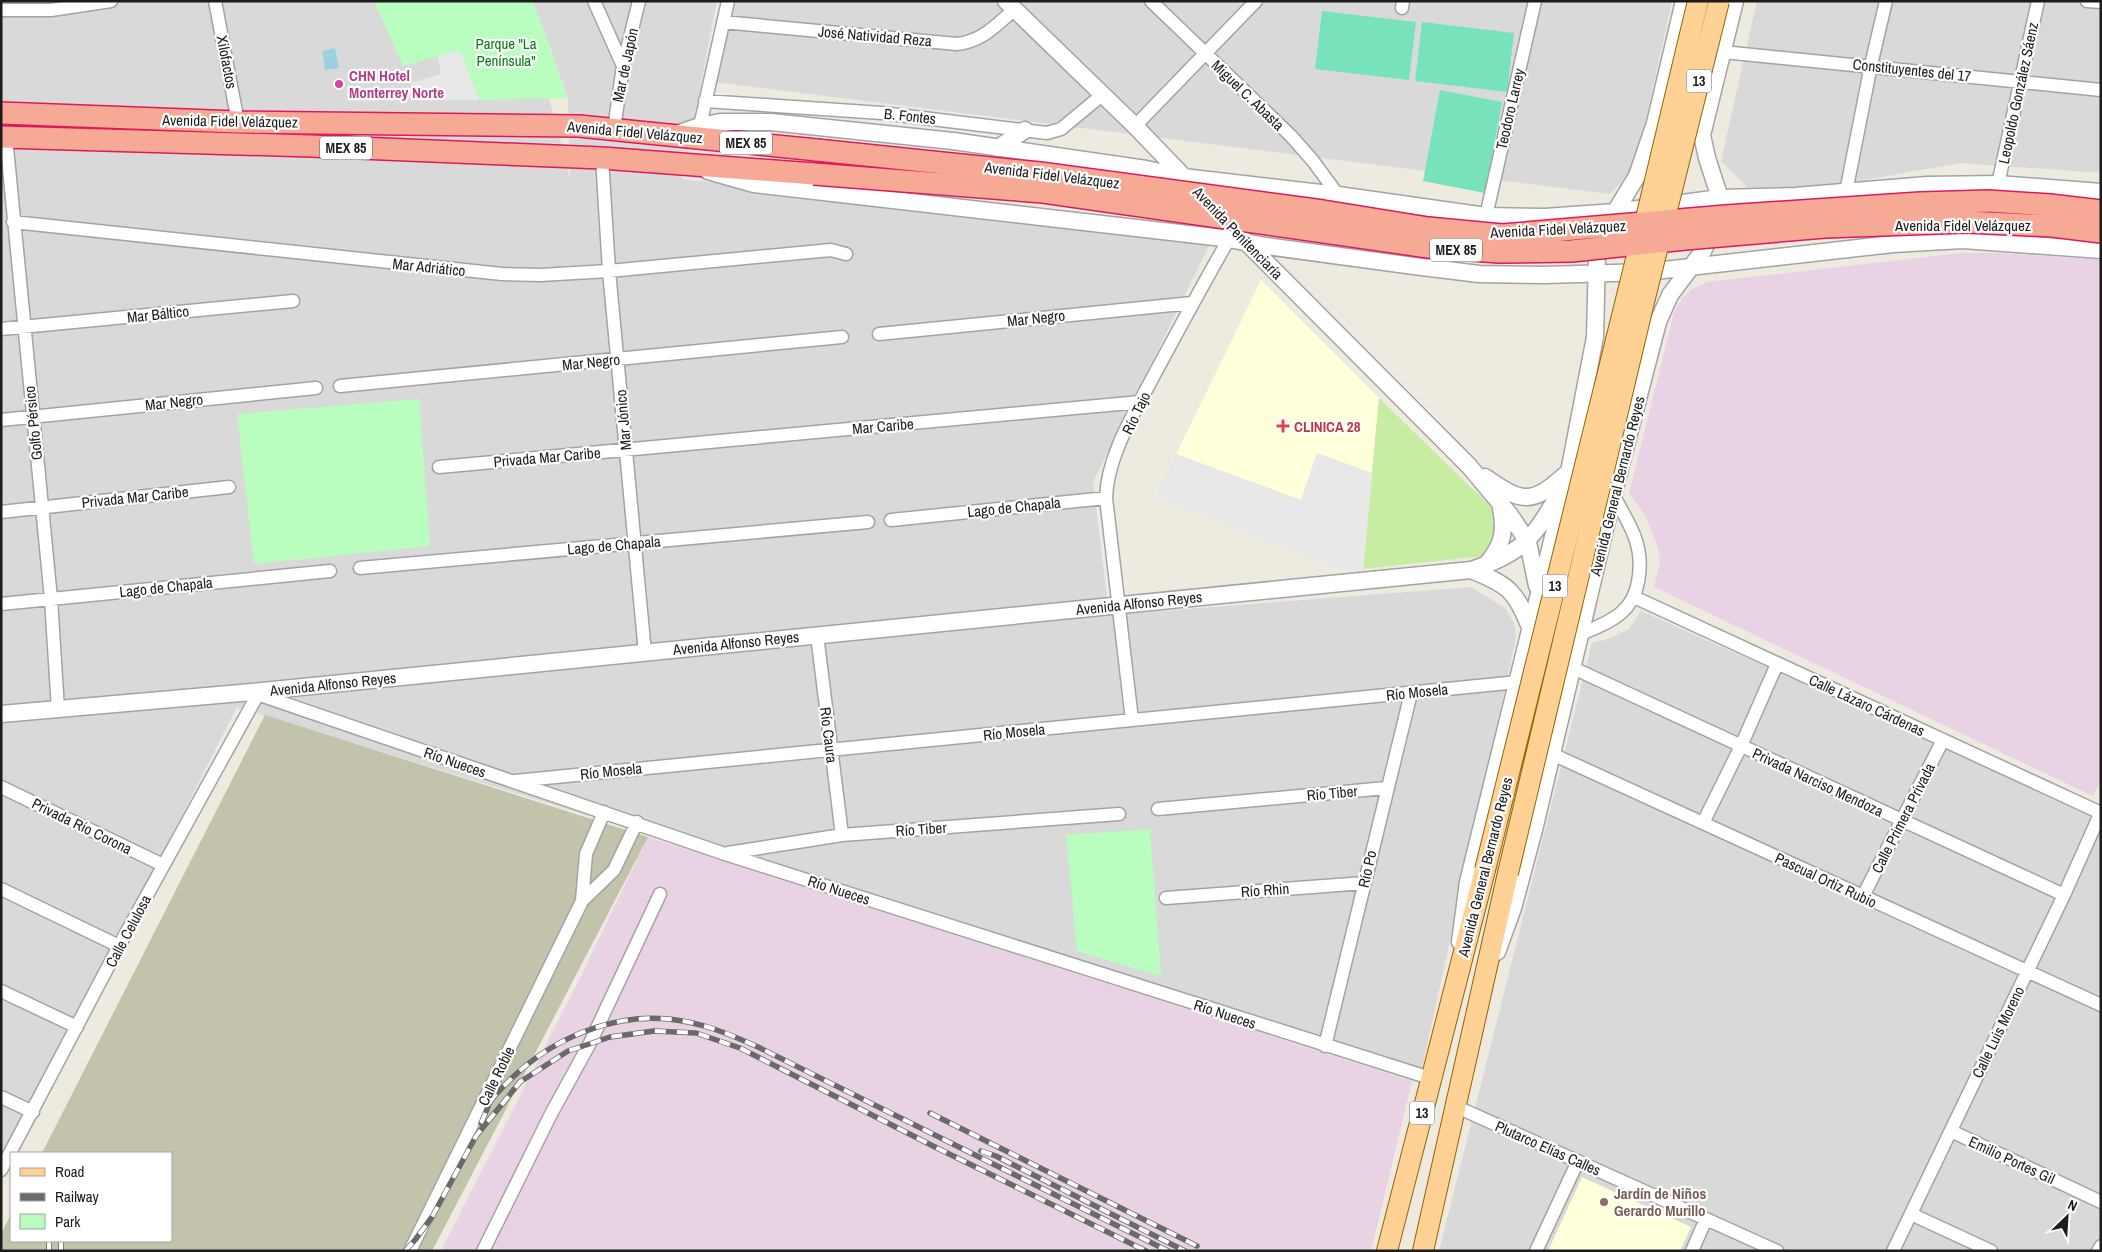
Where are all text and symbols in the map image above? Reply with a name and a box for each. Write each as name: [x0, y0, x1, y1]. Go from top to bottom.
street label: Leopoldo González Sáenz: [1993, 20, 2043, 166]
street label: José Natividad Reza: [817, 21, 933, 51]
street label: Mar de Japón: [607, 26, 643, 104]
street label: Xilofactos: [212, 33, 242, 91]
park label: Parque "La Península": [475, 33, 537, 71]
street label: Constituyentes del 17: [1852, 53, 1972, 87]
street label: Miguel C. Abasta: [1207, 55, 1289, 135]
place label: CHN Hotel Monterrey Norte: [349, 65, 444, 103]
street label: Teodoro Larrey: [1490, 66, 1530, 152]
road number: 13: [1686, 70, 1712, 92]
marker: CHN Hotel Monterrey Norte: [333, 78, 345, 90]
street label: B. Fontes: [883, 103, 937, 129]
street label: Avenida Fidel Velázquez: [161, 109, 298, 133]
street label: Avenida Fidel Velázquez: [565, 116, 704, 148]
road number: MEX 85: [720, 132, 772, 154]
road number: MEX 85: [320, 136, 372, 160]
street label: Avenida Fidel Velázquez: [982, 156, 1121, 194]
street label: Avenida Penitenciaría: [1188, 181, 1288, 284]
street label: Avenida Fidel Velázquez: [1489, 215, 1626, 243]
street label: Avenida Fidel Velázquez: [1894, 215, 2031, 236]
road number: MEX 85: [1430, 238, 1482, 262]
street label: Mar Adriático: [392, 253, 467, 281]
street label: Mar Báltico: [126, 300, 190, 328]
street label: Mar Negro: [1006, 305, 1066, 331]
street label: Mar Negro: [561, 349, 621, 375]
street label: Golfo Pérsico: [19, 385, 47, 461]
street label: Río Tajo: [1117, 388, 1155, 438]
street label: Mar Negro: [144, 389, 204, 415]
street label: Mar Jónico: [610, 389, 636, 451]
street label: Avenida General Bernardo Reyes: [1584, 394, 1649, 579]
street label: Mar Caribe: [851, 413, 915, 439]
place label: CLINICA 28: [1294, 416, 1361, 437]
marker: CLINICA 28: [1276, 419, 1290, 433]
street label: Privada Mar Caribe: [493, 442, 602, 472]
street label: Privada Mar Caribe: [81, 481, 190, 513]
street label: Lago de Chapala: [966, 492, 1062, 522]
street label: Lago de Chapala: [566, 530, 662, 560]
street label: Lago de Chapala: [118, 572, 214, 602]
road number: 13: [1542, 574, 1568, 598]
street label: Avenida Alfonso Reyes: [1074, 586, 1203, 620]
street label: Avenida Alfonso Reyes: [671, 626, 800, 660]
street label: Avenida Alfonso Reyes: [268, 667, 397, 701]
street label: Calle Lázaro Cárdenas: [1806, 669, 1928, 741]
street label: Río Mosela: [1385, 678, 1449, 706]
street label: Río Caura: [815, 706, 843, 764]
street label: Río Mosela: [982, 718, 1046, 746]
street label: Río Nueces: [421, 742, 489, 782]
street label: Privada Narciso Mendoza: [1749, 742, 1887, 822]
street label: Río Mosela: [579, 757, 643, 785]
street label: Calle Primera Privada: [1866, 759, 1940, 877]
street label: Avenida General Bernardo Reyes: [1452, 775, 1517, 960]
street label: Río Tiber: [1306, 780, 1358, 806]
street label: Privada Río Corona: [29, 793, 136, 859]
street label: Río Tiber: [895, 817, 947, 841]
street label: Pascual Ortiz Rubio: [1772, 847, 1880, 913]
street label: Río Po: [1353, 848, 1381, 890]
street label: Río Nueces: [805, 870, 873, 910]
street label: Río Rhin: [1240, 878, 1290, 902]
street label: Calle Celulosa: [100, 891, 156, 971]
street label: Calle Luis Moreno: [1967, 982, 2029, 1081]
street label: Río Nueces: [1191, 994, 1259, 1034]
street label: Calle Roble: [473, 1043, 519, 1109]
road number: 13: [1410, 1102, 1434, 1124]
street label: Plutarco Elías Calles: [1492, 1115, 1604, 1181]
street label: Emilio Portes Gil: [1965, 1131, 2059, 1189]
legend: [10, 1152, 172, 1242]
text: Road: [55, 1161, 84, 1182]
place label: Jardín de Niños Gerardo Murillo: [1614, 1183, 1706, 1221]
text: Railway: [55, 1186, 100, 1207]
north arrow: [2042, 1192, 2092, 1242]
text: N: [2065, 1195, 2080, 1215]
marker: Jardín de Niños Gerardo Murillo: [1598, 1196, 1610, 1208]
text: Park: [55, 1211, 81, 1232]

